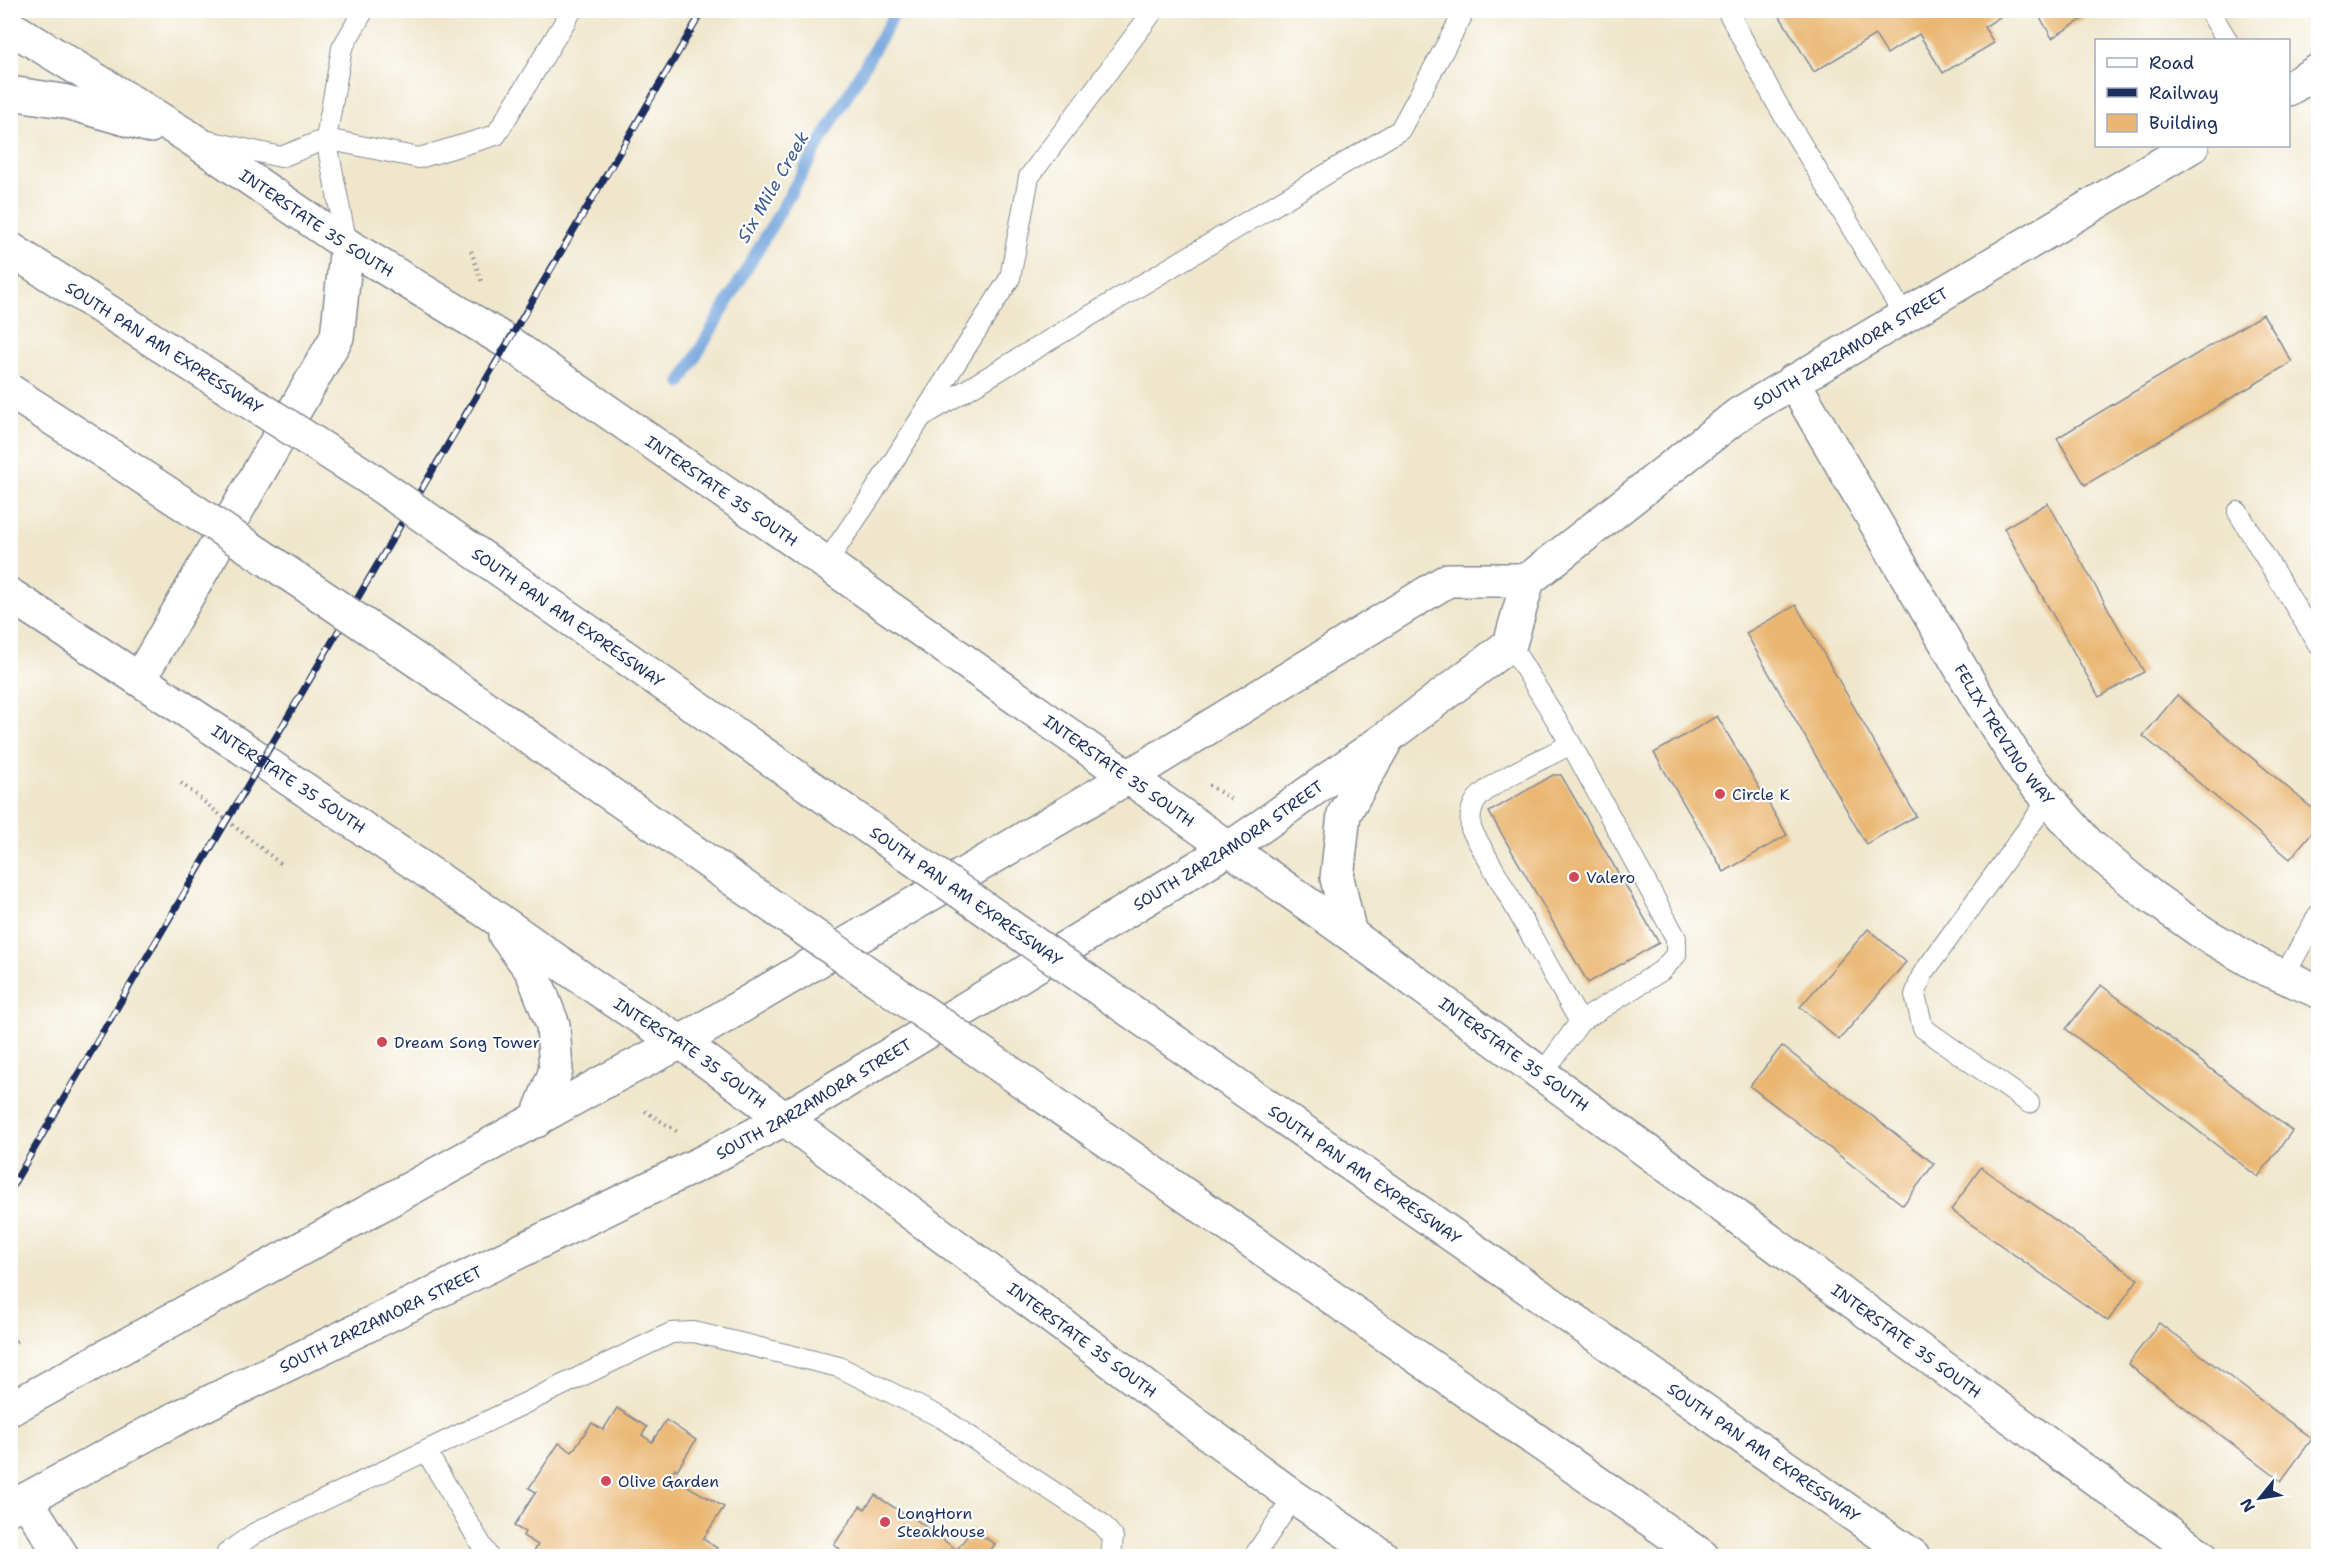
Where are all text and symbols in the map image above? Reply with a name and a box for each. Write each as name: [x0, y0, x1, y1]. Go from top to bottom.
legend: [2095, 39, 2290, 147]
text: Road: [2149, 51, 2194, 75]
text: Railway: [2149, 81, 2219, 105]
text: Building: [2149, 111, 2218, 135]
water label: Six Mile Creek: [731, 127, 815, 247]
street label: INTERSTATE 35 SOUTH: [235, 164, 398, 281]
street label: SOUTH PAN AM EXPRESSWAY: [61, 277, 267, 418]
street label: SOUTH ZARZAMORA STREET: [1749, 282, 1952, 414]
street label: INTERSTATE 35 SOUTH: [642, 431, 802, 551]
street label: SOUTH PAN AM EXPRESSWAY: [468, 543, 669, 692]
street label: FELIX TREVINO WAY: [1950, 660, 2060, 809]
street label: INTERSTATE 35 SOUTH: [1039, 710, 1199, 831]
street label: INTERSTATE 35 SOUTH: [208, 720, 370, 838]
street label: SOUTH ZARZAMORA STREET: [1129, 775, 1327, 915]
place label: Circle K: [1732, 784, 1791, 805]
marker: Circle K: [1713, 787, 1727, 801]
street label: SOUTH PAN AM EXPRESSWAY: [866, 821, 1067, 971]
place label: Valero: [1586, 867, 1635, 888]
marker: Valero: [1567, 870, 1581, 884]
street label: INTERSTATE 35 SOUTH: [1435, 992, 1593, 1116]
street label: INTERSTATE 35 SOUTH: [610, 993, 771, 1113]
place label: Dream Song Tower: [394, 1032, 540, 1053]
street label: SOUTH ZARZAMORA STREET: [712, 1033, 915, 1164]
marker: Dream Song Tower: [375, 1035, 389, 1049]
street label: SOUTH PAN AM EXPRESSWAY: [1265, 1100, 1466, 1249]
street label: SOUTH ZARZAMORA STREET: [276, 1261, 486, 1377]
street label: INTERSTATE 35 SOUTH: [1003, 1277, 1161, 1402]
street label: INTERSTATE 35 SOUTH: [1827, 1279, 1986, 1403]
street label: SOUTH PAN AM EXPRESSWAY: [1663, 1378, 1865, 1527]
north arrow: [2230, 1468, 2290, 1528]
place label: Olive Garden: [618, 1471, 719, 1492]
marker: Olive Garden: [599, 1474, 613, 1488]
text: N: [2235, 1495, 2260, 1516]
place label: LongHorn Steakhouse: [897, 1503, 985, 1542]
marker: LongHorn Steakhouse: [878, 1515, 892, 1529]

